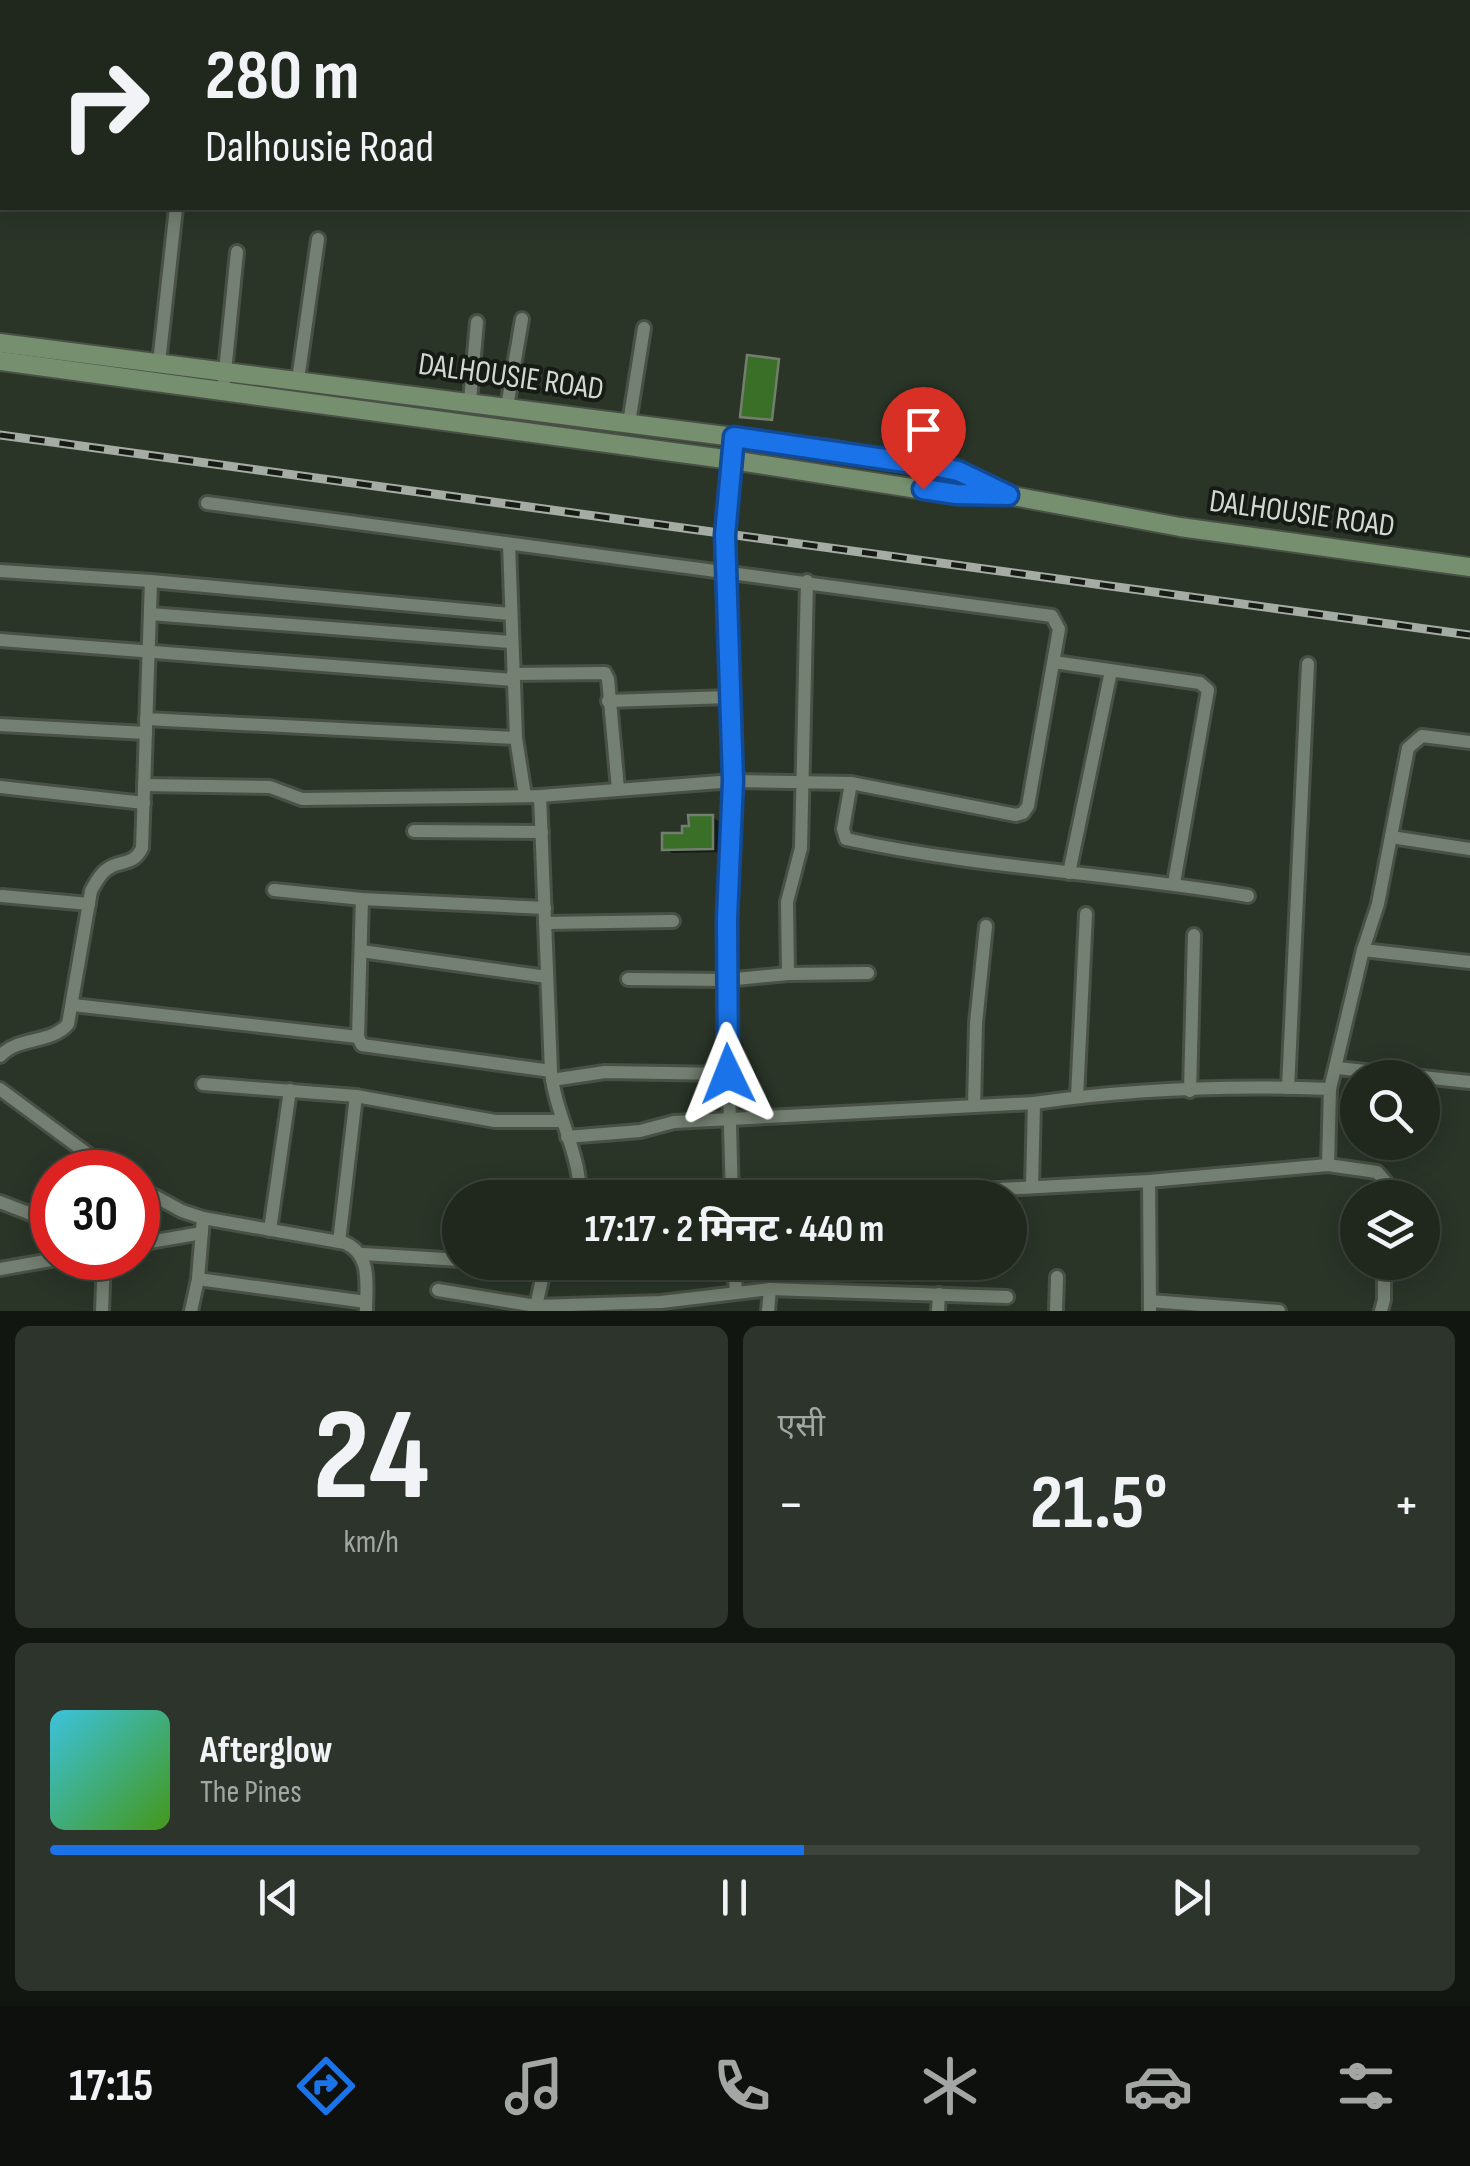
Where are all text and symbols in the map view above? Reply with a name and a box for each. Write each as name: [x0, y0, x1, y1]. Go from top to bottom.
text: 280 m: [205, 35, 359, 119]
icon: right: [40, 40, 170, 170]
text: Dalhousie Road: [205, 120, 434, 175]
street label: DALHOUSIE ROAD: [416, 345, 606, 409]
pin: [881, 387, 966, 490]
icon: arrive: [896, 402, 951, 457]
street label: DALHOUSIE ROAD: [1207, 482, 1397, 546]
position arrow: [676, 1022, 780, 1126]
map controls: [1340, 1060, 1440, 1280]
button: search: [1340, 1060, 1440, 1160]
speed limit sign: 30: [30, 1150, 160, 1280]
button: layers: [1340, 1180, 1440, 1280]
text: 17:17 · 2 मिनट · 440 m: [585, 1207, 884, 1252]
text: 24: [313, 1380, 430, 1536]
text: एसी: [778, 1407, 825, 1446]
text: 21.5°: [1030, 1459, 1168, 1550]
text: −: [778, 1472, 804, 1539]
text: +: [1393, 1472, 1420, 1539]
text: km/h: [344, 1523, 399, 1562]
text: Afterglow: [200, 1728, 333, 1773]
text: The Pines: [200, 1773, 302, 1812]
icon: previous: [251, 1870, 306, 1925]
icon: pause: [707, 1870, 762, 1925]
icon: next: [1164, 1870, 1219, 1925]
icon: directions: [291, 2051, 361, 2121]
icon: music: [499, 2051, 569, 2121]
icon: phone: [707, 2051, 777, 2121]
icon: climate: [915, 2051, 985, 2121]
icon: car: [1123, 2051, 1193, 2121]
icon: filters: [1331, 2051, 1401, 2121]
text: 17:15: [69, 2059, 153, 2114]

